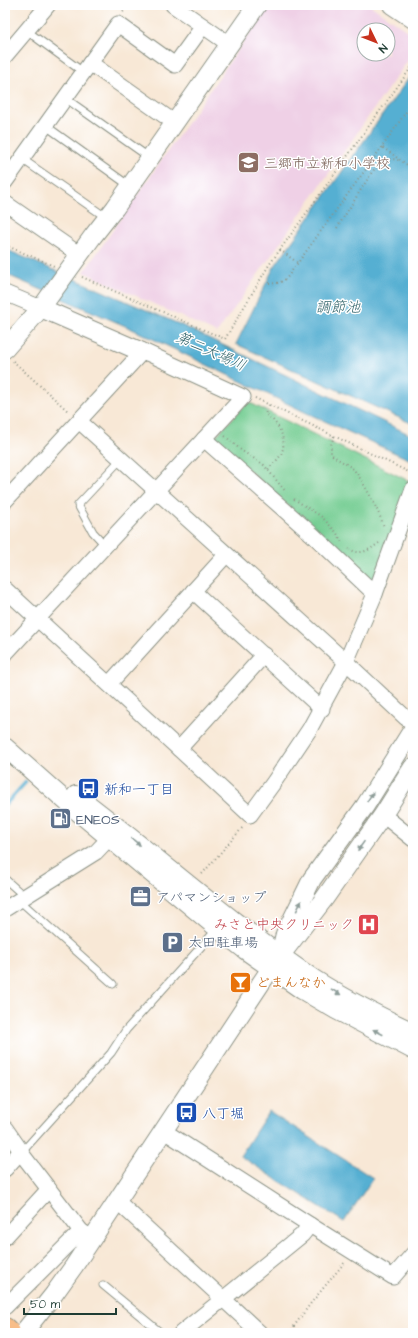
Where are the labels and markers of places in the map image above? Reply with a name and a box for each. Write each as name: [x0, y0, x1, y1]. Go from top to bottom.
school or university icon: 三郷市立新和小学校: [235, 150, 261, 176]
place label: 三郷市立新和小学校: [264, 154, 390, 174]
bus stop icon: 新和一丁目: [75, 776, 101, 802]
place label: 新和一丁目: [104, 780, 174, 800]
fuel station icon: ENEOS: [47, 806, 73, 832]
place label: ENEOS: [76, 810, 120, 830]
office icon: アパマンショップ: [128, 884, 154, 910]
place label: アパマンショップ: [156, 888, 267, 908]
hospital icon: みさと中央クリニック: [356, 911, 382, 937]
place label: みさと中央クリニック: [214, 915, 354, 935]
parking icon: 太田駐車場: [159, 929, 185, 955]
place label: 太田駐車場: [188, 933, 258, 953]
bar icon: どまんなか: [227, 969, 253, 995]
place label: どまんなか: [256, 973, 326, 993]
bus stop icon: 八丁堀: [173, 1100, 199, 1126]
place label: 八丁堀: [202, 1104, 244, 1124]

